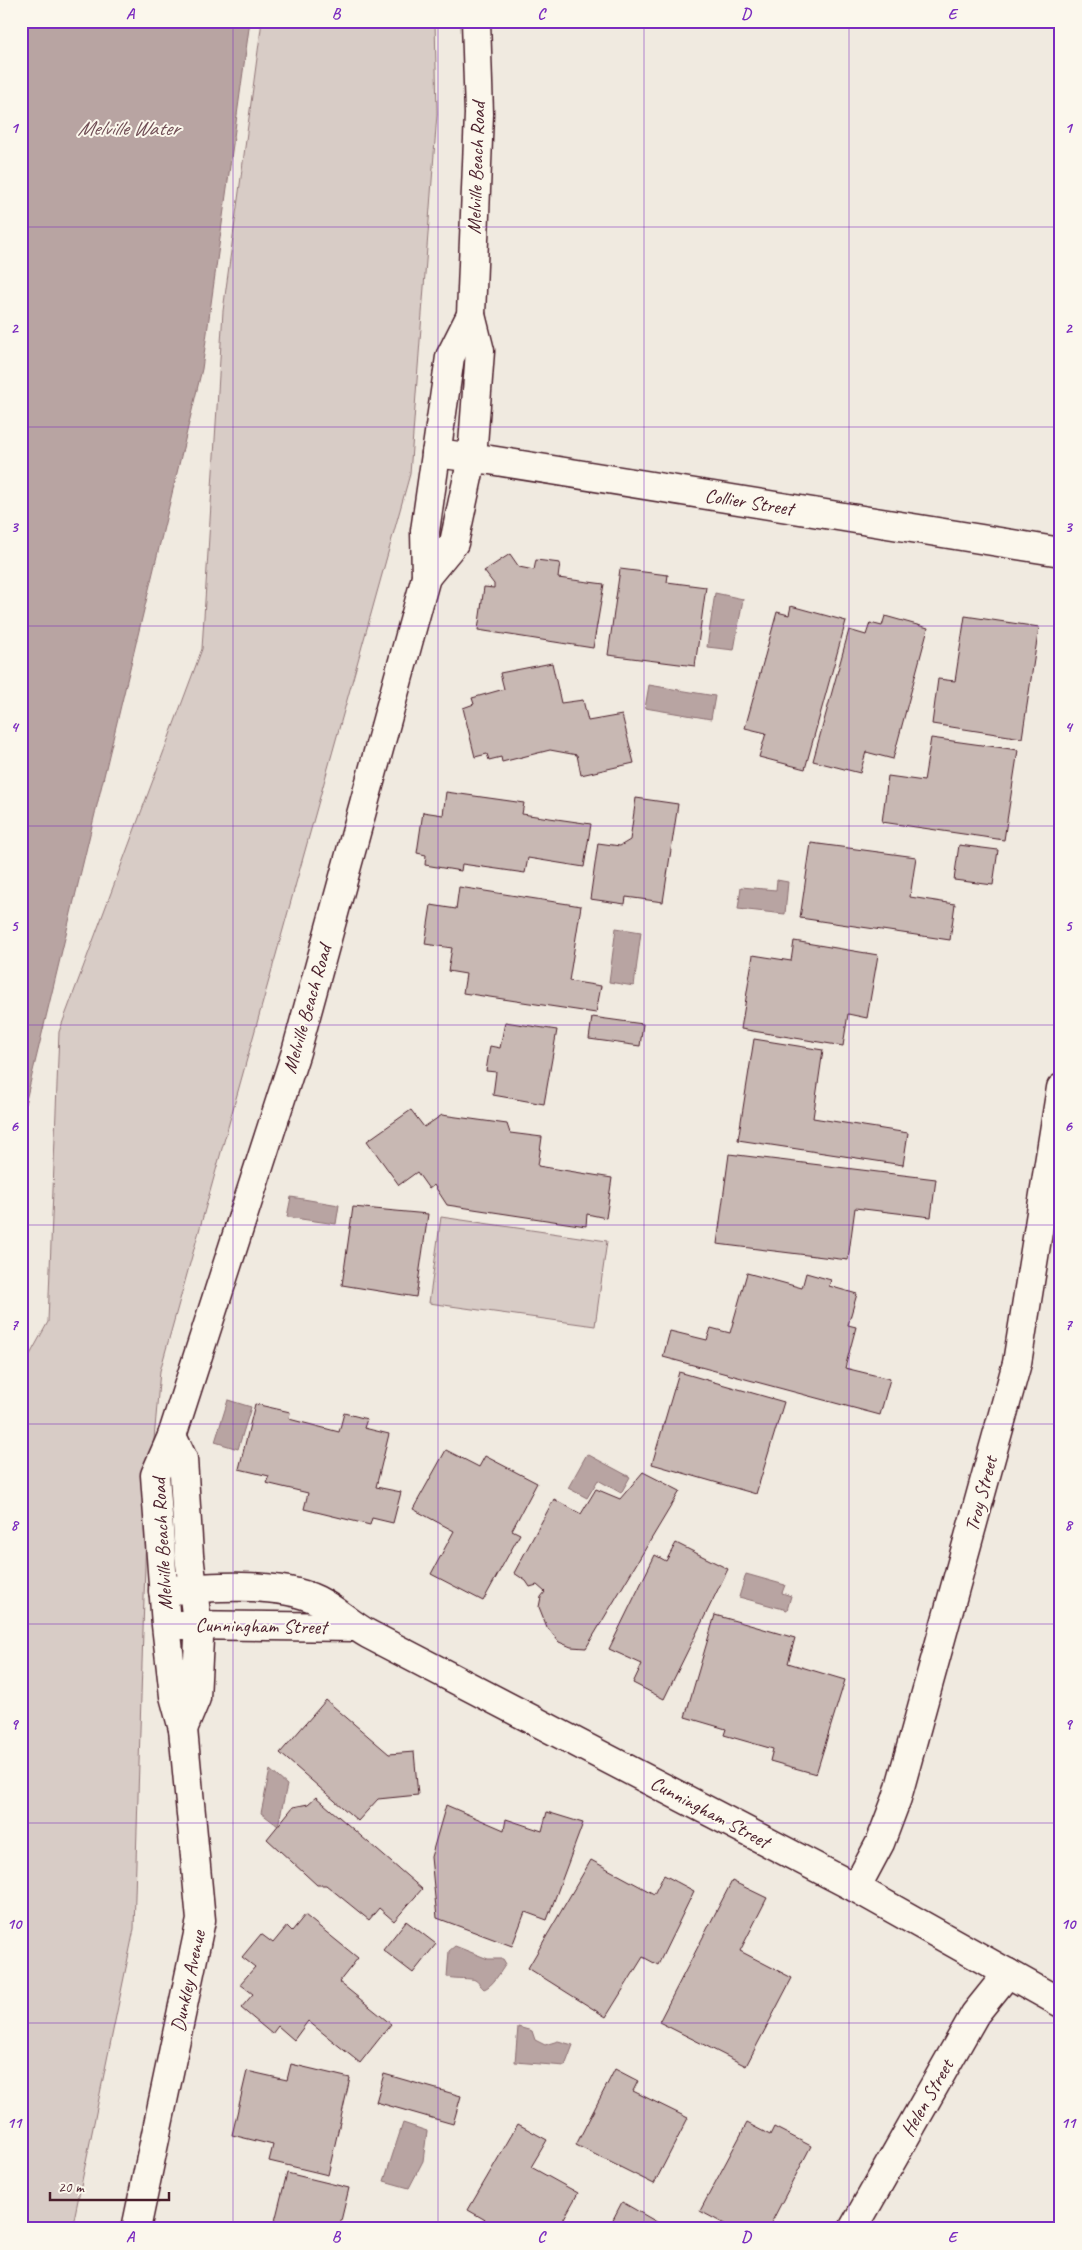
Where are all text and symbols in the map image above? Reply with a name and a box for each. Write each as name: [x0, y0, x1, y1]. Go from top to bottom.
text: A: [126, 4, 136, 24]
text: B: [332, 4, 342, 24]
text: C: [537, 4, 547, 24]
text: D: [741, 4, 752, 24]
text: E: [948, 4, 959, 24]
street label: Melville Beach Road: [461, 98, 491, 235]
water label: Melville Water: [77, 115, 182, 141]
text: 1: [10, 118, 19, 138]
text: 1: [1064, 118, 1073, 138]
text: 2: [10, 318, 19, 338]
text: 2: [1064, 318, 1073, 338]
street label: Collier Street: [703, 483, 798, 522]
text: 3: [10, 517, 19, 537]
text: 3: [1064, 517, 1073, 537]
text: 4: [10, 717, 19, 737]
text: 4: [1064, 717, 1073, 737]
text: 5: [11, 916, 20, 936]
text: 5: [1065, 916, 1074, 936]
street label: Melville Beach Road: [277, 939, 338, 1076]
text: 6: [10, 1116, 19, 1136]
text: 6: [1064, 1116, 1073, 1136]
text: 7: [10, 1315, 19, 1335]
text: 7: [1064, 1315, 1073, 1335]
street label: Troy Street: [959, 1451, 1004, 1534]
street label: Melville Beach Road: [146, 1474, 178, 1611]
text: 8: [10, 1515, 19, 1535]
text: 8: [1064, 1515, 1073, 1535]
street label: Cunningham Street: [195, 1612, 330, 1640]
text: 9: [10, 1714, 19, 1734]
text: 9: [1064, 1714, 1073, 1734]
street label: Cunningham Street: [646, 1770, 777, 1855]
text: 10: [7, 1914, 23, 1934]
text: 10: [1061, 1914, 1077, 1934]
street label: Dunkley Avenue: [165, 1927, 211, 2034]
street label: Helen Street: [895, 2053, 960, 2141]
text: 11: [7, 2113, 23, 2133]
text: 11: [1061, 2113, 1077, 2133]
scale bar: [50, 2170, 169, 2202]
text: 20 m: [58, 2178, 85, 2197]
text: A: [126, 2227, 136, 2247]
text: B: [332, 2227, 342, 2247]
text: C: [537, 2227, 547, 2247]
text: D: [741, 2227, 752, 2247]
text: E: [948, 2227, 959, 2247]

